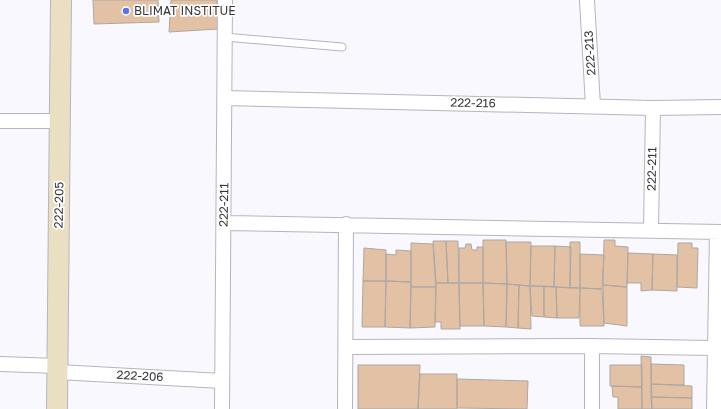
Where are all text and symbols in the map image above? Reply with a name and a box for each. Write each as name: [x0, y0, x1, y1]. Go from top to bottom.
place label: BLIMAT INSTITUE: [134, 3, 236, 18]
marker: BLIMAT INSTITUE: [121, 6, 131, 16]
street label: 222-213: [580, 30, 599, 76]
street label: 222-216: [450, 95, 496, 110]
street label: 222-211: [644, 147, 659, 191]
street label: 222-205: [51, 181, 66, 229]
street label: 222-211: [216, 183, 231, 227]
street label: 222-206: [116, 367, 164, 384]

